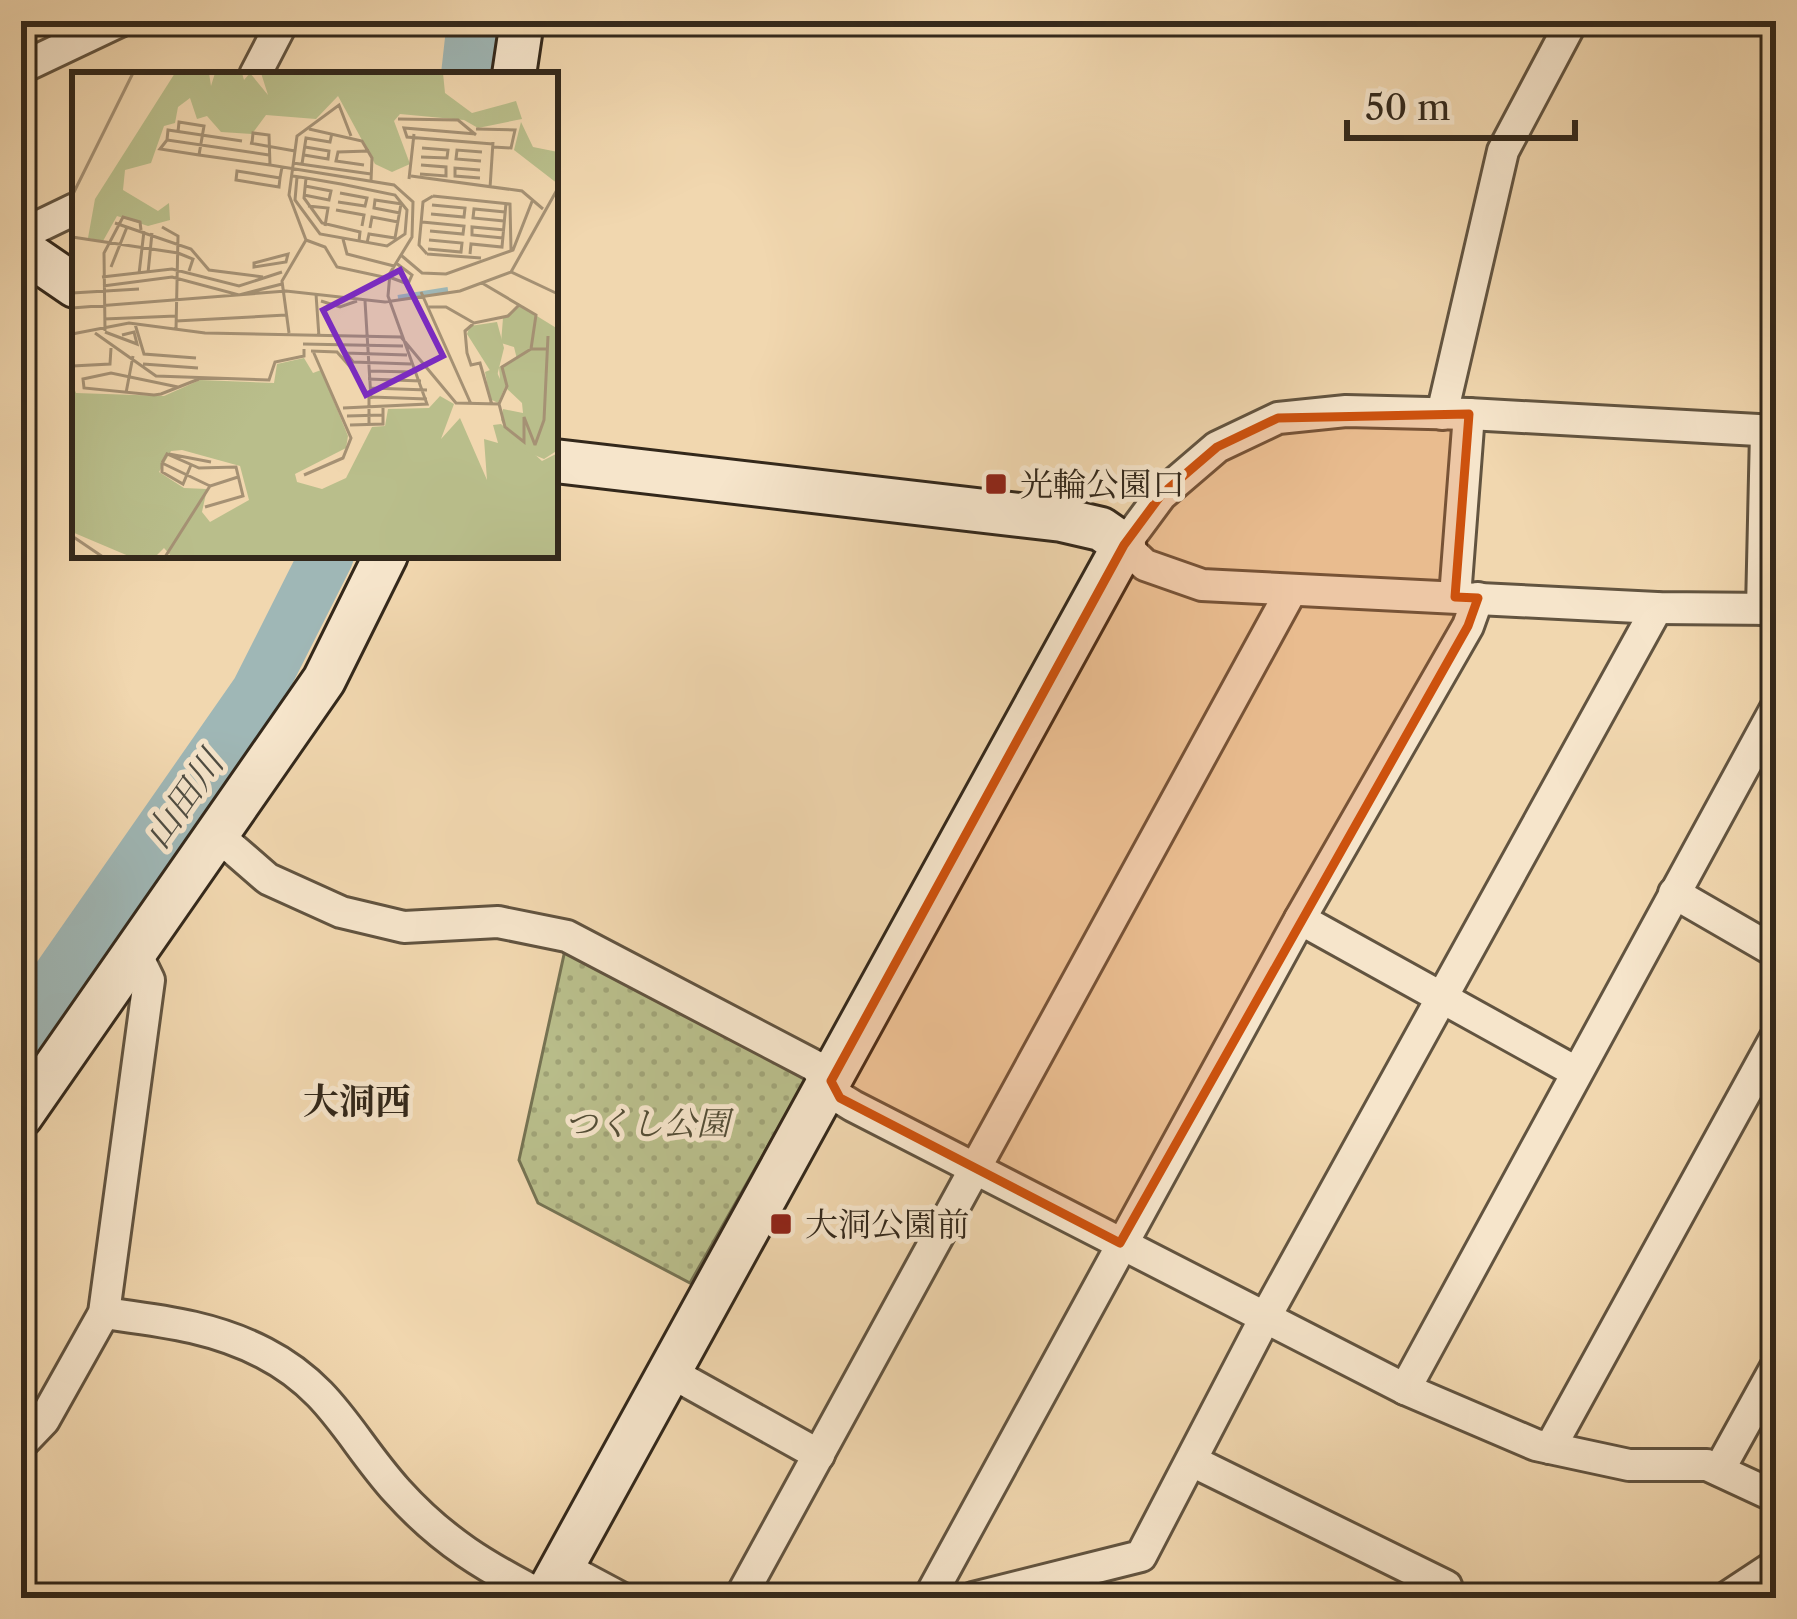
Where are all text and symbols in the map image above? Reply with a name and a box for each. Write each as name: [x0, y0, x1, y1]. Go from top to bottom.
scale bar: [1347, 66, 1575, 140]
inset map: [72, 72, 558, 558]
text: 50 m: [1365, 85, 1450, 129]
place label: 光輪公園口: [1020, 464, 1185, 505]
marker: 光輪公園口: [983, 471, 1009, 497]
water label: 山田川: [134, 739, 234, 856]
district label: 大洞西: [303, 1079, 411, 1123]
park label: つくし公園: [565, 1103, 735, 1144]
place label: 大洞公園前: [805, 1204, 970, 1245]
marker: 大洞公園前: [768, 1211, 794, 1237]

